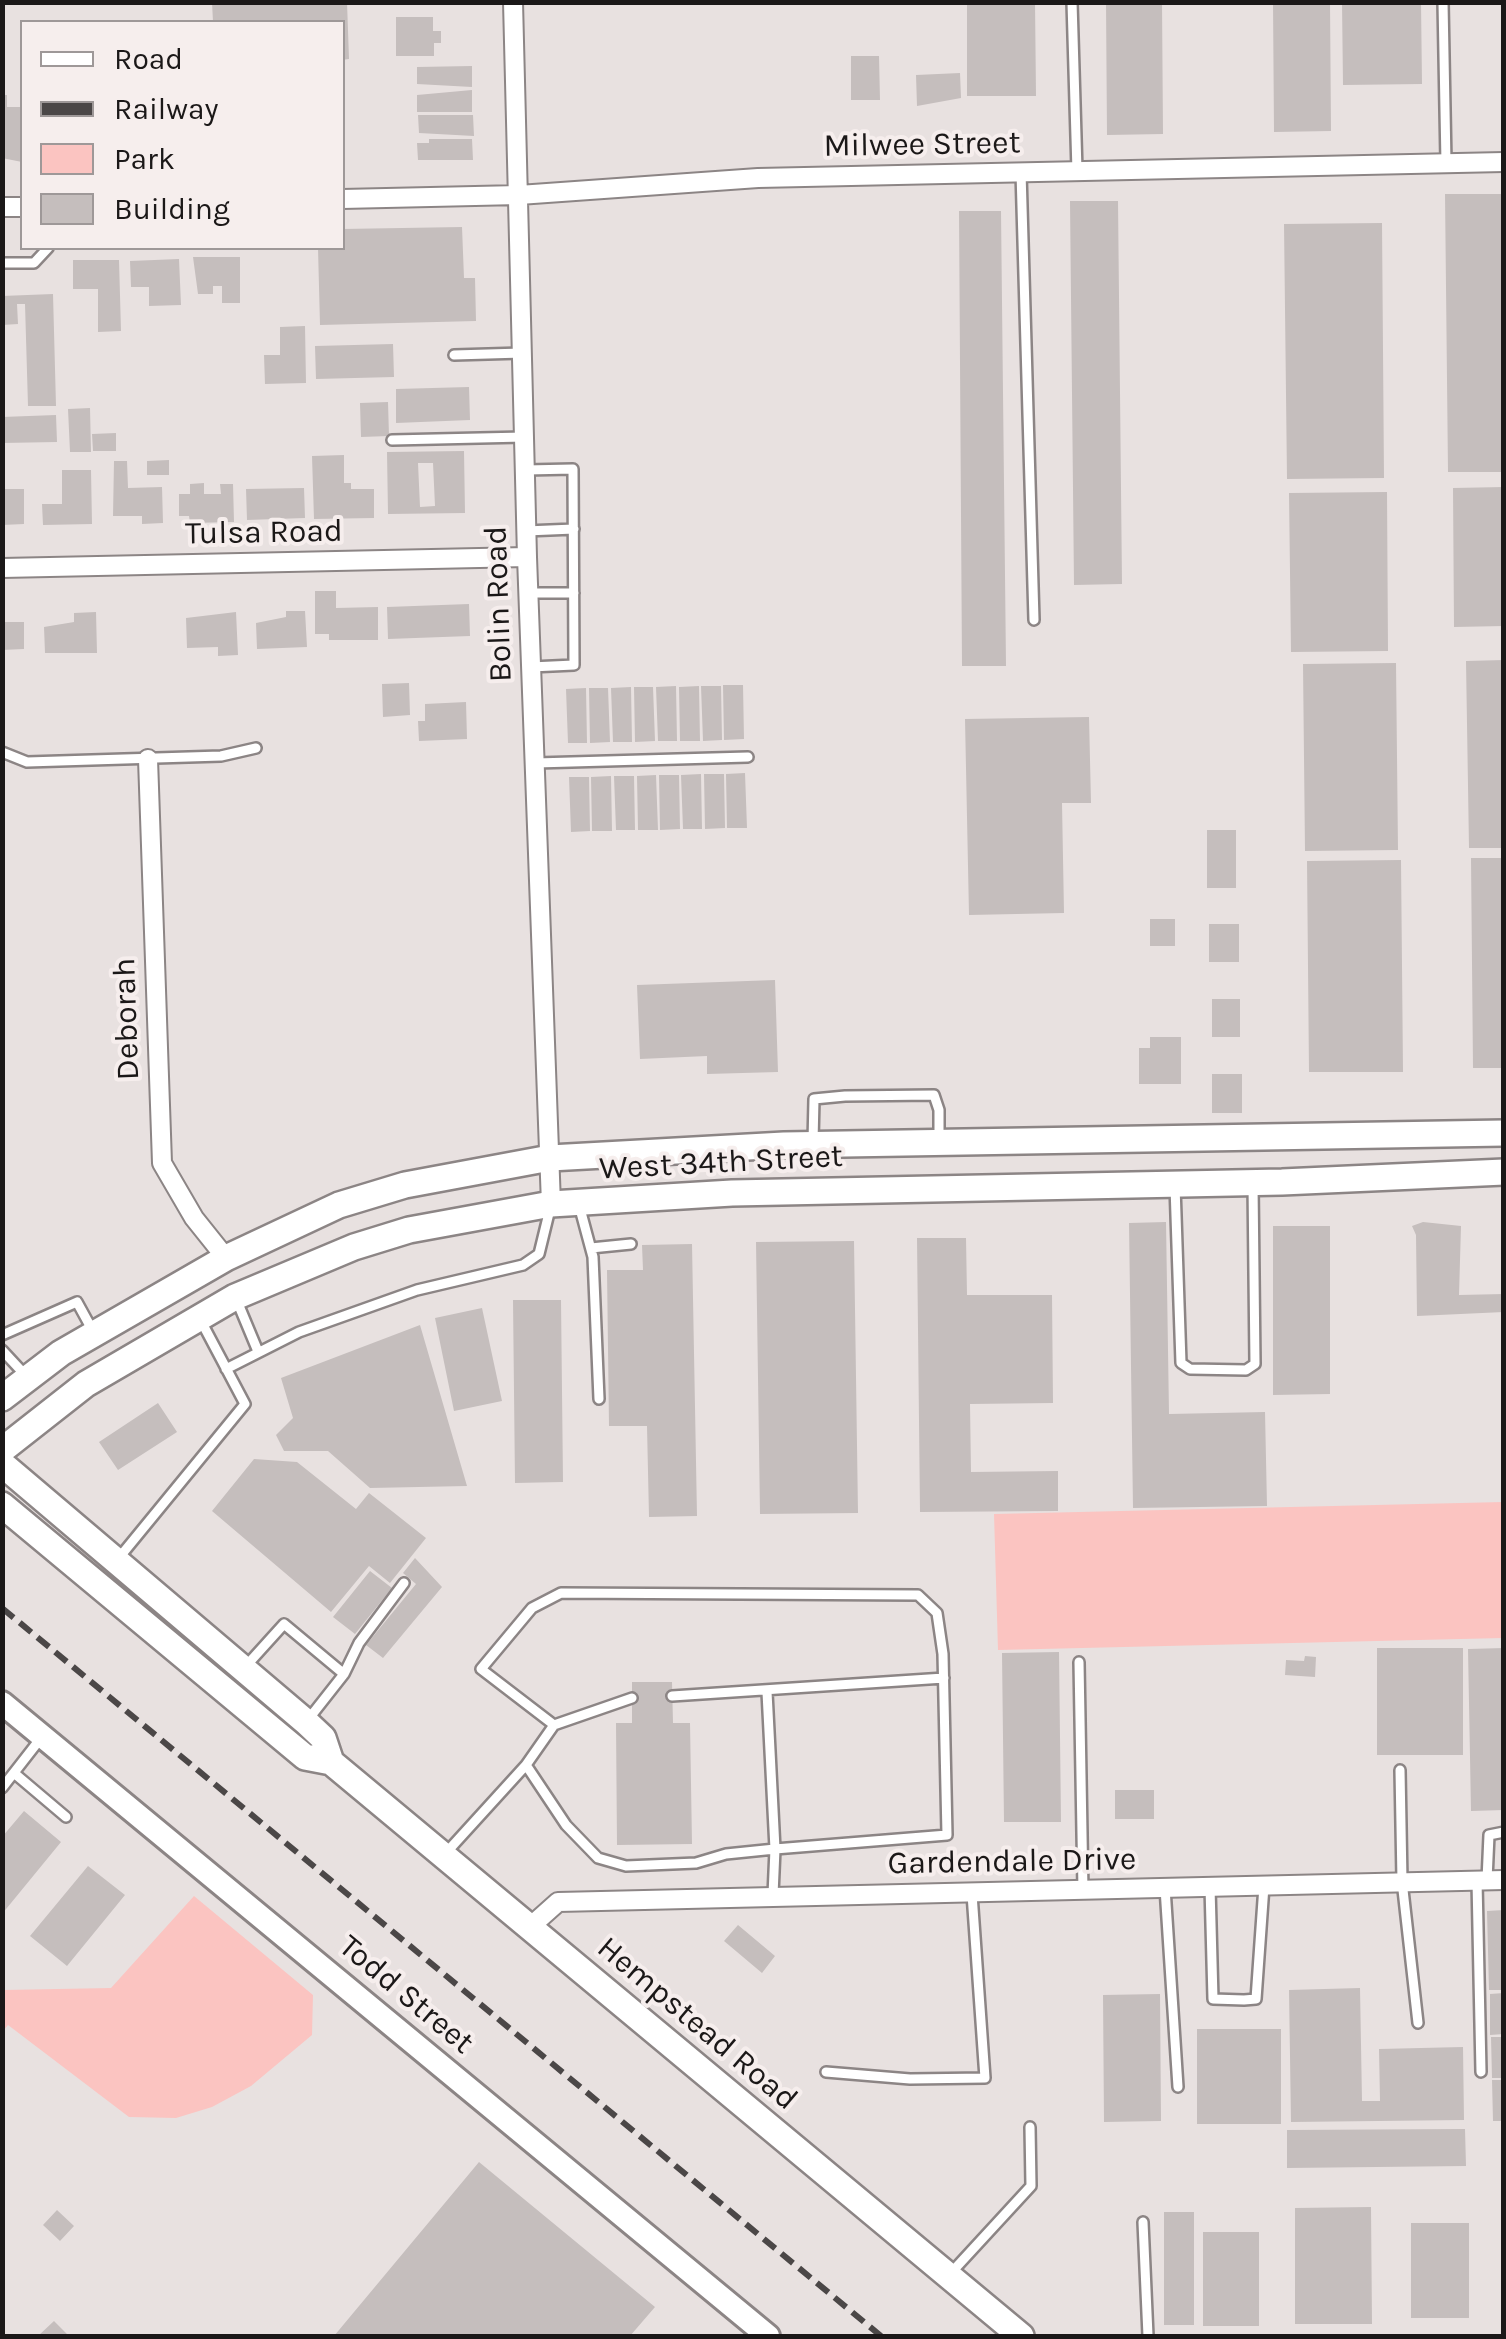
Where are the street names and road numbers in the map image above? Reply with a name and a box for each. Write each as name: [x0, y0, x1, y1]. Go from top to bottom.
street label: Milwee Street: [823, 124, 1021, 166]
street label: Tulsa Road: [185, 512, 343, 554]
street label: Bolin Road: [477, 525, 521, 683]
street label: Deborah: [106, 957, 148, 1081]
street label: West 34th Street: [598, 1137, 844, 1189]
street label: Gardendale Drive: [887, 1841, 1137, 1883]
street label: Todd Street: [331, 1927, 481, 2063]
street label: Hempstead Road: [589, 1929, 805, 2119]

